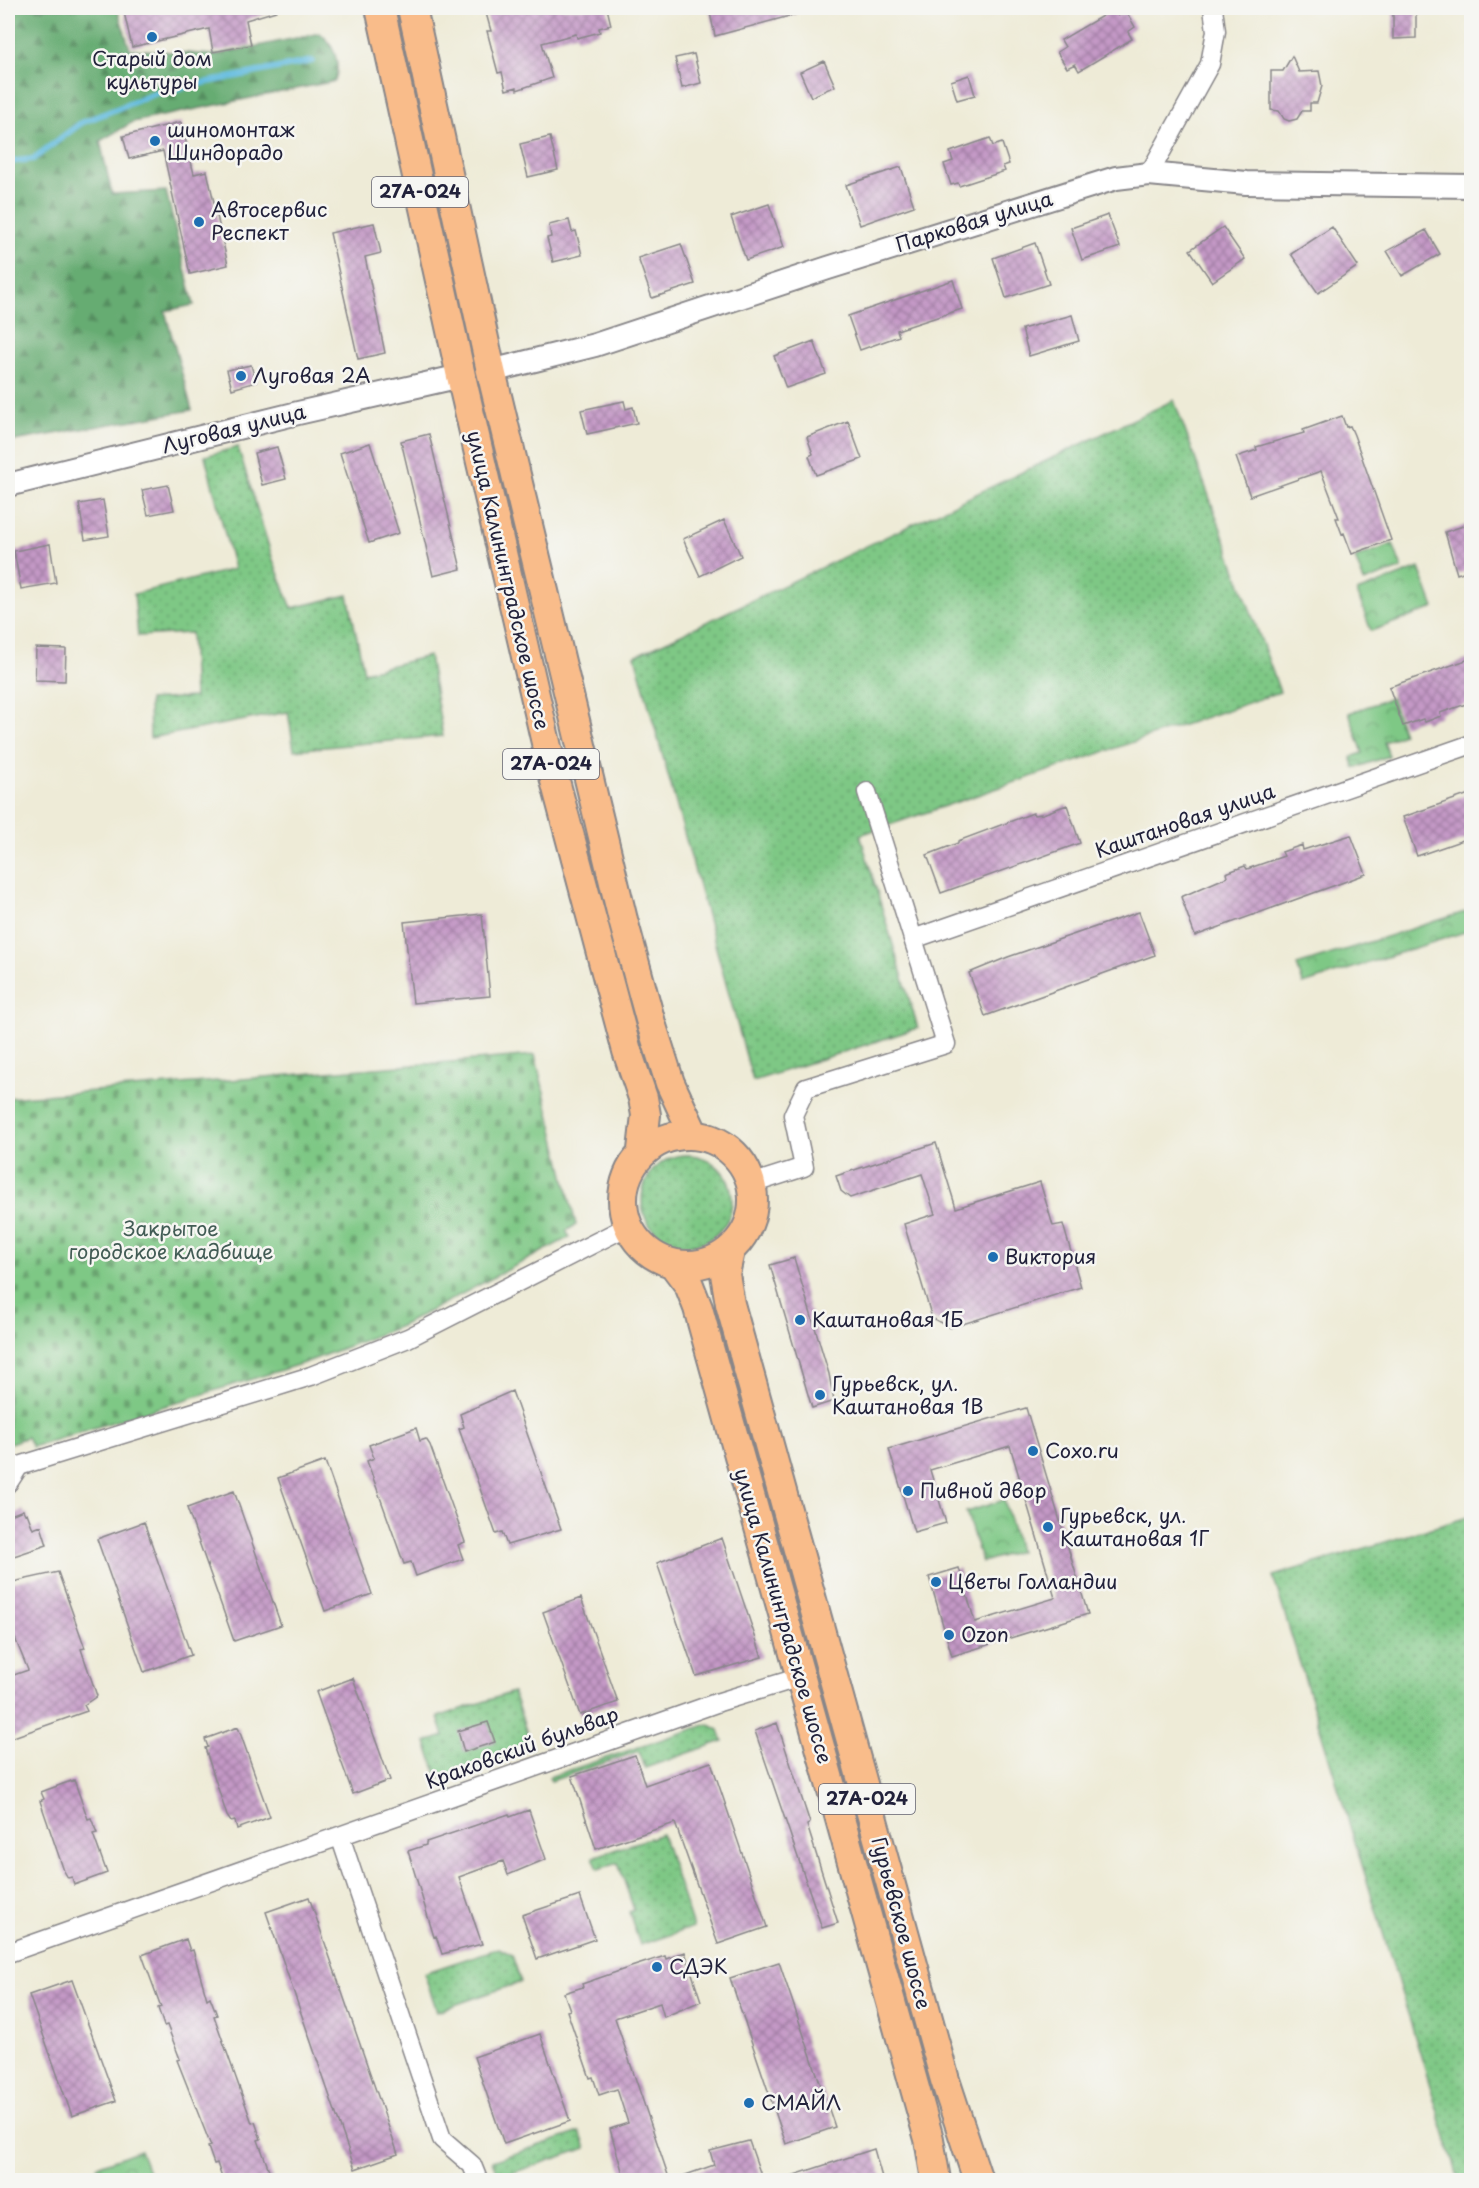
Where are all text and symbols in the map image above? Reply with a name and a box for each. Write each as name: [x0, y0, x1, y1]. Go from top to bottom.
marker: Старый дом культуры: [145, 30, 159, 44]
place label: Старый дом культуры: [92, 43, 212, 96]
place label: шиномонтаж Шиндорадо: [167, 114, 295, 167]
marker: шиномонтаж Шиндорадо: [148, 134, 162, 148]
road number: 27А-024: [372, 177, 468, 207]
street label: Парковая улица: [891, 183, 1056, 259]
place label: Автосервис Респект: [211, 194, 327, 247]
marker: Автосервис Респект: [192, 215, 206, 229]
place label: Луговая 2А: [253, 360, 371, 390]
marker: Луговая 2А: [234, 369, 248, 383]
street label: Луговая улица: [159, 396, 309, 460]
street label: улица Калининградское шоссе: [460, 427, 558, 732]
road number: 27А-024: [503, 749, 599, 779]
street label: Каштановая улица: [1091, 775, 1279, 865]
park label: Закрытое городское кладбище: [69, 1213, 273, 1266]
place label: Виктория: [1005, 1241, 1096, 1271]
marker: Виктория: [986, 1250, 1000, 1264]
place label: Каштановая 1Б: [812, 1304, 963, 1334]
marker: Каштановая 1Б: [793, 1313, 807, 1327]
place label: Гурьевск, ул. Каштановая 1В: [832, 1368, 983, 1421]
marker: Гурьевск, ул. Каштановая 1В: [813, 1388, 827, 1402]
place label: Coxo.ru: [1045, 1435, 1119, 1465]
marker: Coxo.ru: [1026, 1444, 1040, 1458]
street label: улица Калининградское шоссе: [727, 1464, 841, 1767]
place label: Пивной двор: [920, 1475, 1046, 1505]
marker: Пивной двор: [901, 1484, 915, 1498]
place label: Гурьевск, ул. Каштановая 1Г: [1060, 1500, 1209, 1553]
marker: Гурьевск, ул. Каштановая 1Г: [1041, 1520, 1055, 1534]
place label: Цветы Голландии: [948, 1566, 1117, 1596]
marker: Цветы Голландии: [929, 1575, 943, 1589]
place label: Ozon: [961, 1619, 1009, 1649]
marker: Ozon: [942, 1628, 956, 1642]
street label: Краковский бульвар: [421, 1698, 622, 1796]
road number: 27А-024: [819, 1784, 915, 1814]
street label: Гурьевское шоссе: [865, 1833, 939, 2012]
place label: СДЭК: [669, 1951, 728, 1981]
marker: СДЭК: [650, 1960, 664, 1974]
place label: СМАЙЛ: [761, 2087, 841, 2117]
marker: СМАЙЛ: [742, 2096, 756, 2110]

